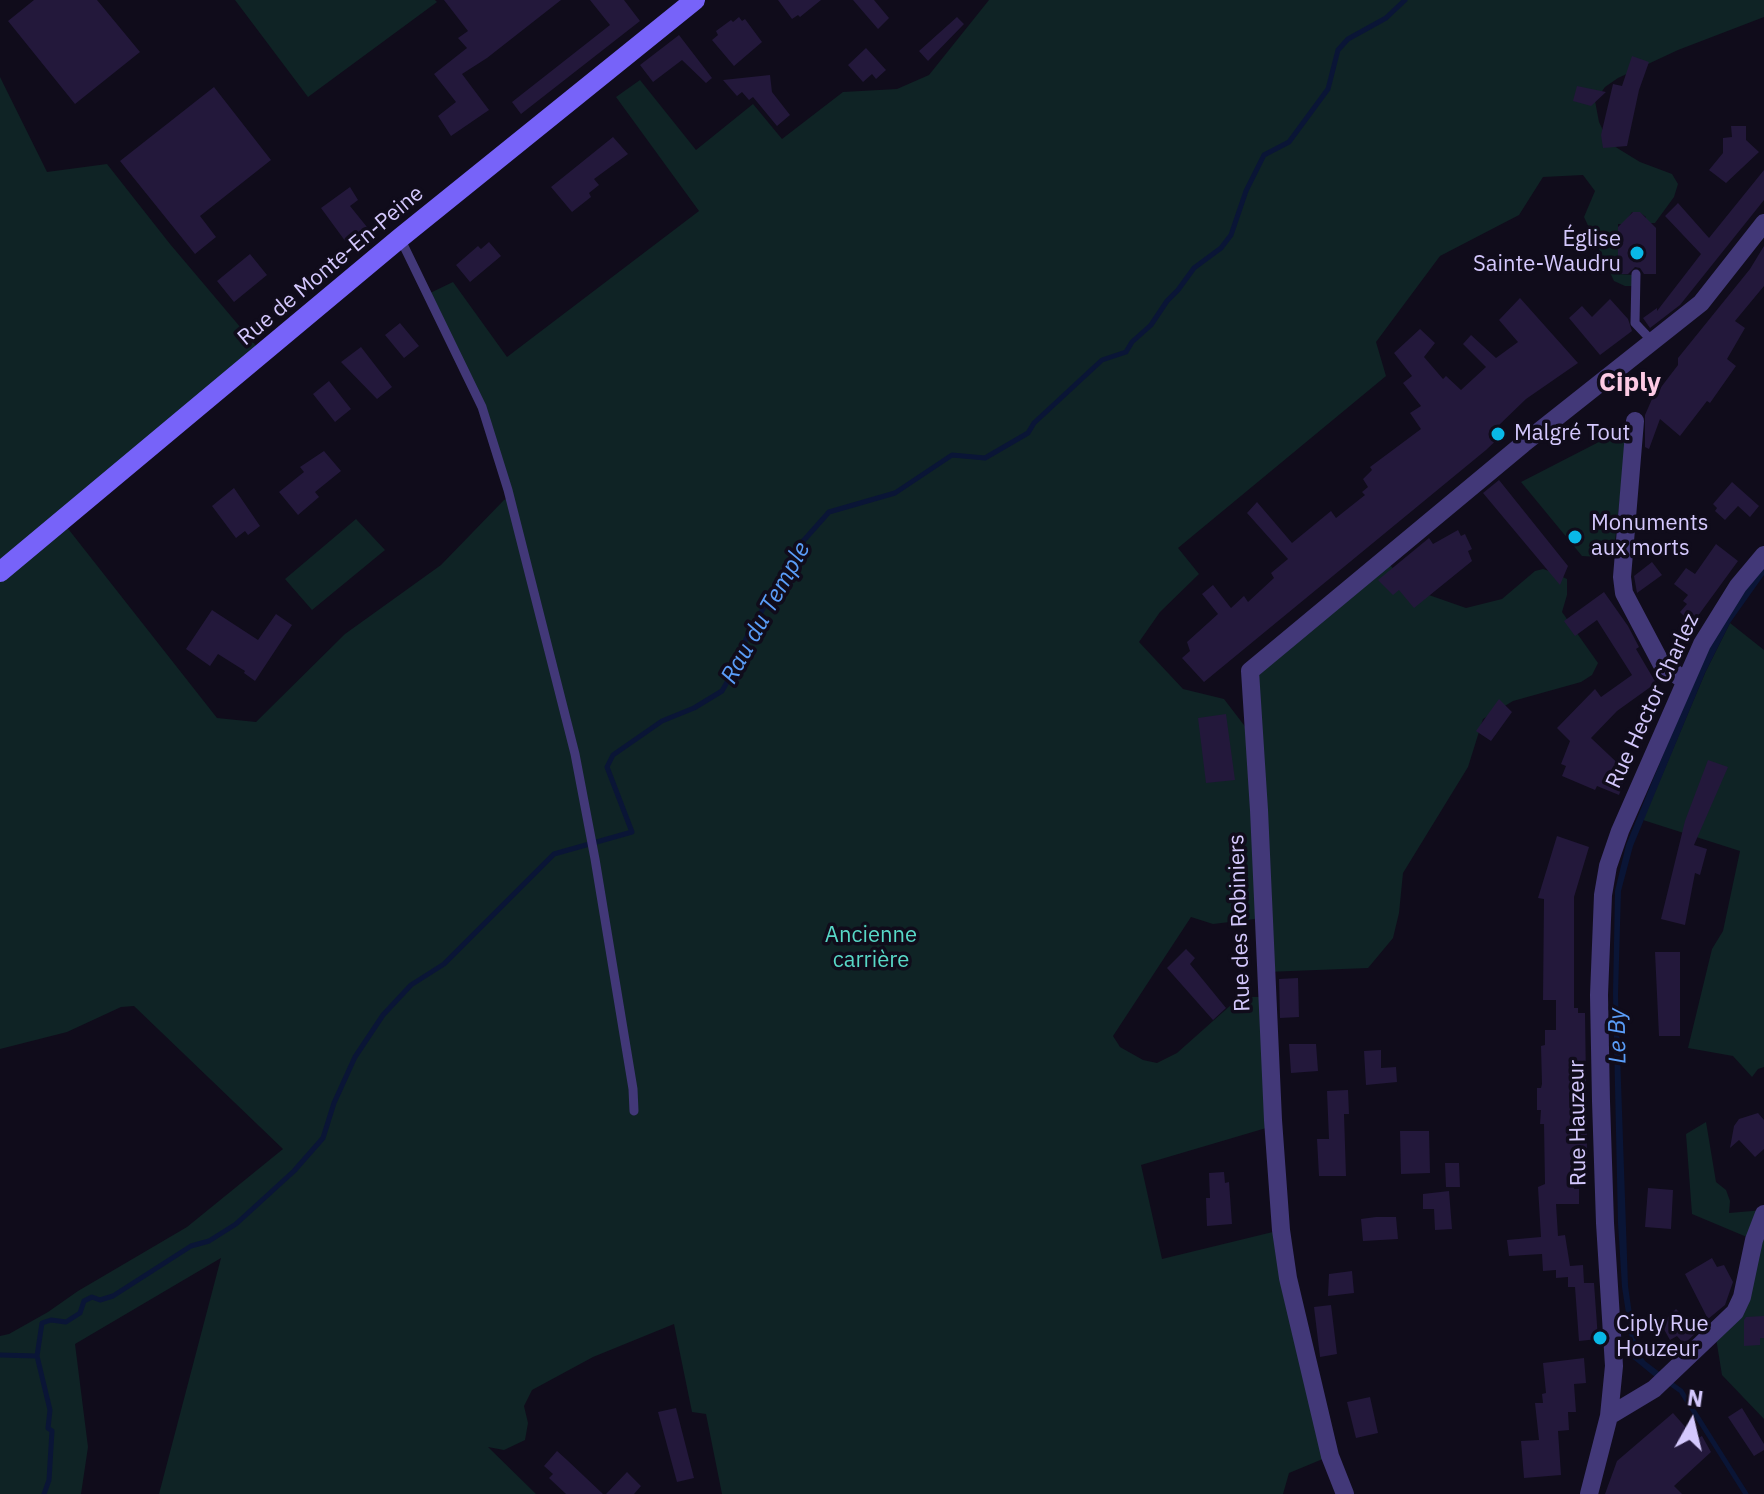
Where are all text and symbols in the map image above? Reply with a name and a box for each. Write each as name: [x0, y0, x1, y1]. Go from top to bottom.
street label: Rue de Monte-En-Peine: [233, 181, 429, 351]
place label: Église Sainte-Waudru: [1473, 227, 1621, 278]
marker: Église Sainte-Waudru: [1628, 244, 1646, 262]
district label: Ciply: [1599, 367, 1661, 399]
place label: Malgré Tout: [1514, 421, 1630, 447]
marker: Malgré Tout: [1489, 425, 1507, 443]
place label: Monuments aux morts: [1591, 511, 1708, 562]
marker: Monuments aux morts: [1566, 528, 1584, 546]
water label: Rau du Temple: [715, 537, 817, 689]
street label: Rue Hector Charlez: [1601, 609, 1705, 793]
street label: Rue des Robiniers: [1224, 834, 1256, 1012]
park label: Ancienne carrière: [825, 923, 917, 974]
water label: Le By: [1603, 1008, 1633, 1064]
street label: Rue Hauzeur: [1564, 1060, 1592, 1186]
place label: Ciply Rue Houzeur: [1616, 1312, 1709, 1364]
marker: Ciply Rue Houzeur: [1591, 1329, 1609, 1347]
north arrow: [1652, 1382, 1732, 1462]
text: N: [1686, 1382, 1705, 1413]

